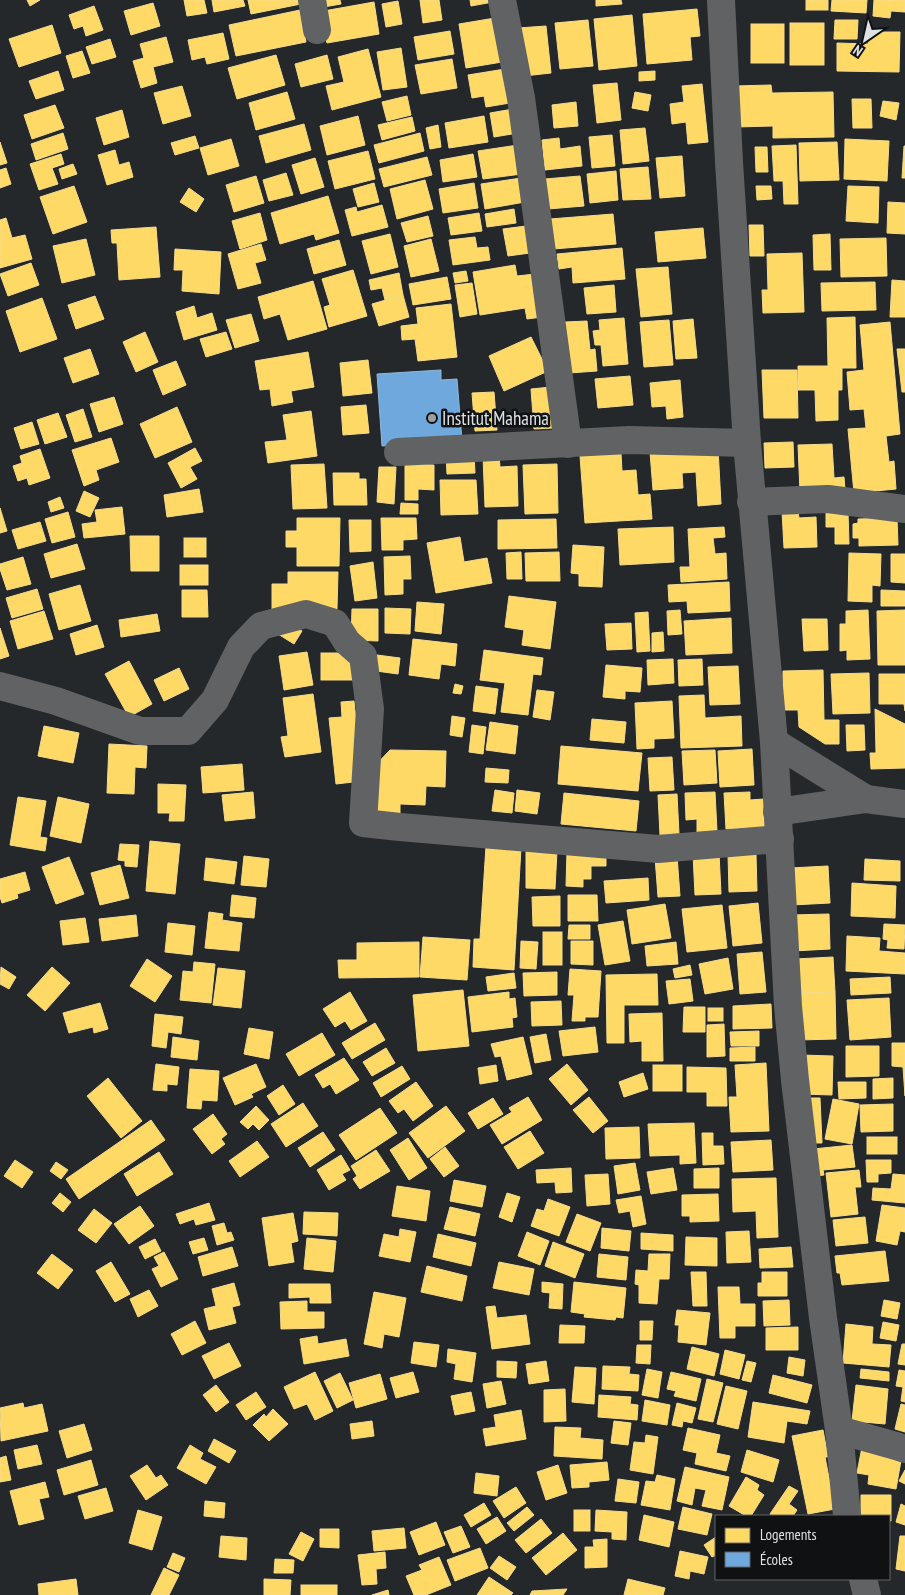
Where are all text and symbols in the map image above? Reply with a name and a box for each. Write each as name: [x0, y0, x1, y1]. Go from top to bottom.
north arrow: [840, 15, 890, 65]
text: N: [850, 41, 866, 60]
place label: Institut Mahama: [442, 406, 549, 430]
marker: Institut Mahama: [426, 412, 438, 424]
legend: [715, 1515, 890, 1580]
text: Logements: [760, 1525, 816, 1544]
text: Écoles: [760, 1550, 793, 1569]

